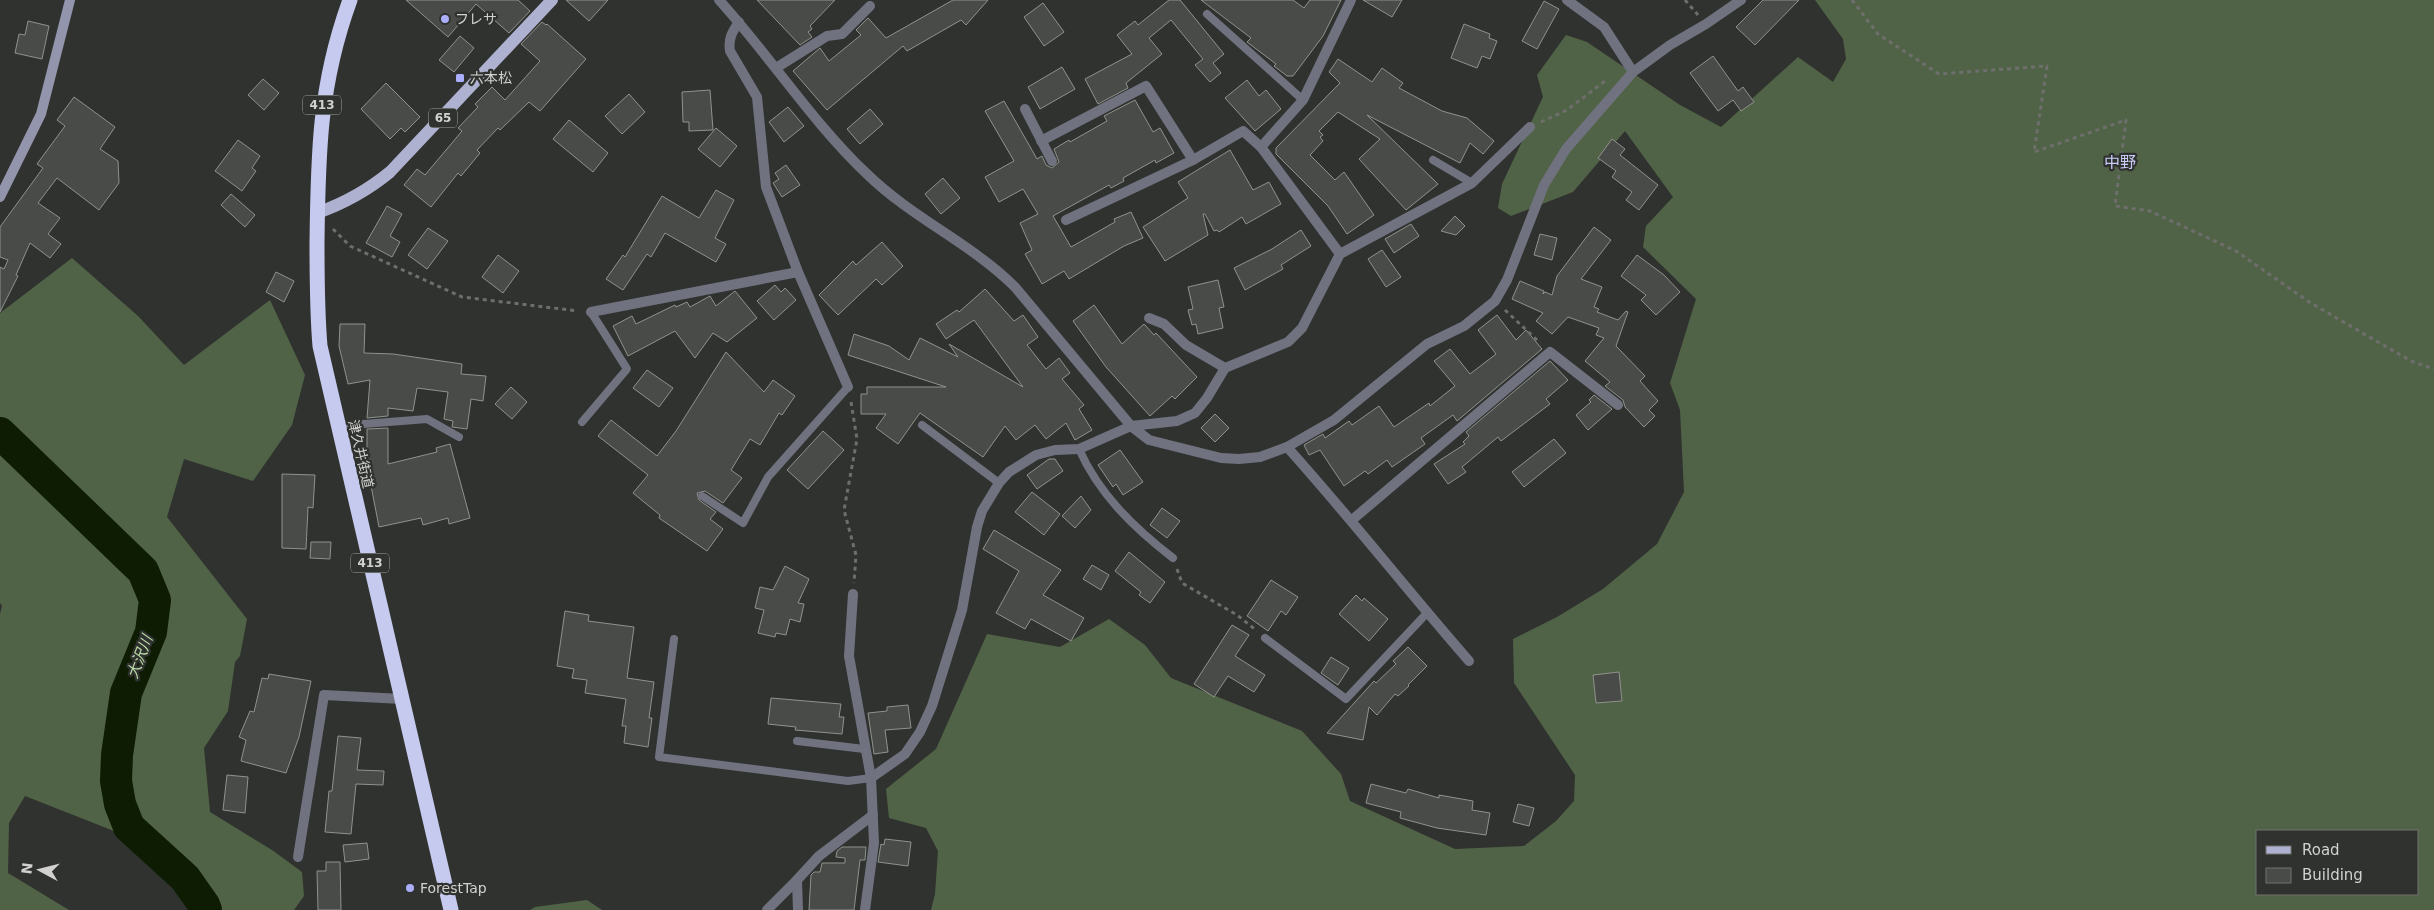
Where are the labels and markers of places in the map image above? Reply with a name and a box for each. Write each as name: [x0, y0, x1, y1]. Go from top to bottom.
place label: フレサ: [455, 11, 497, 27]
marker: フレサ: [439, 13, 451, 25]
place label: 六本松: [470, 70, 512, 86]
marker: 六本松: [454, 72, 466, 84]
place label: ForestTap: [420, 880, 487, 896]
marker: ForestTap: [404, 882, 416, 894]

